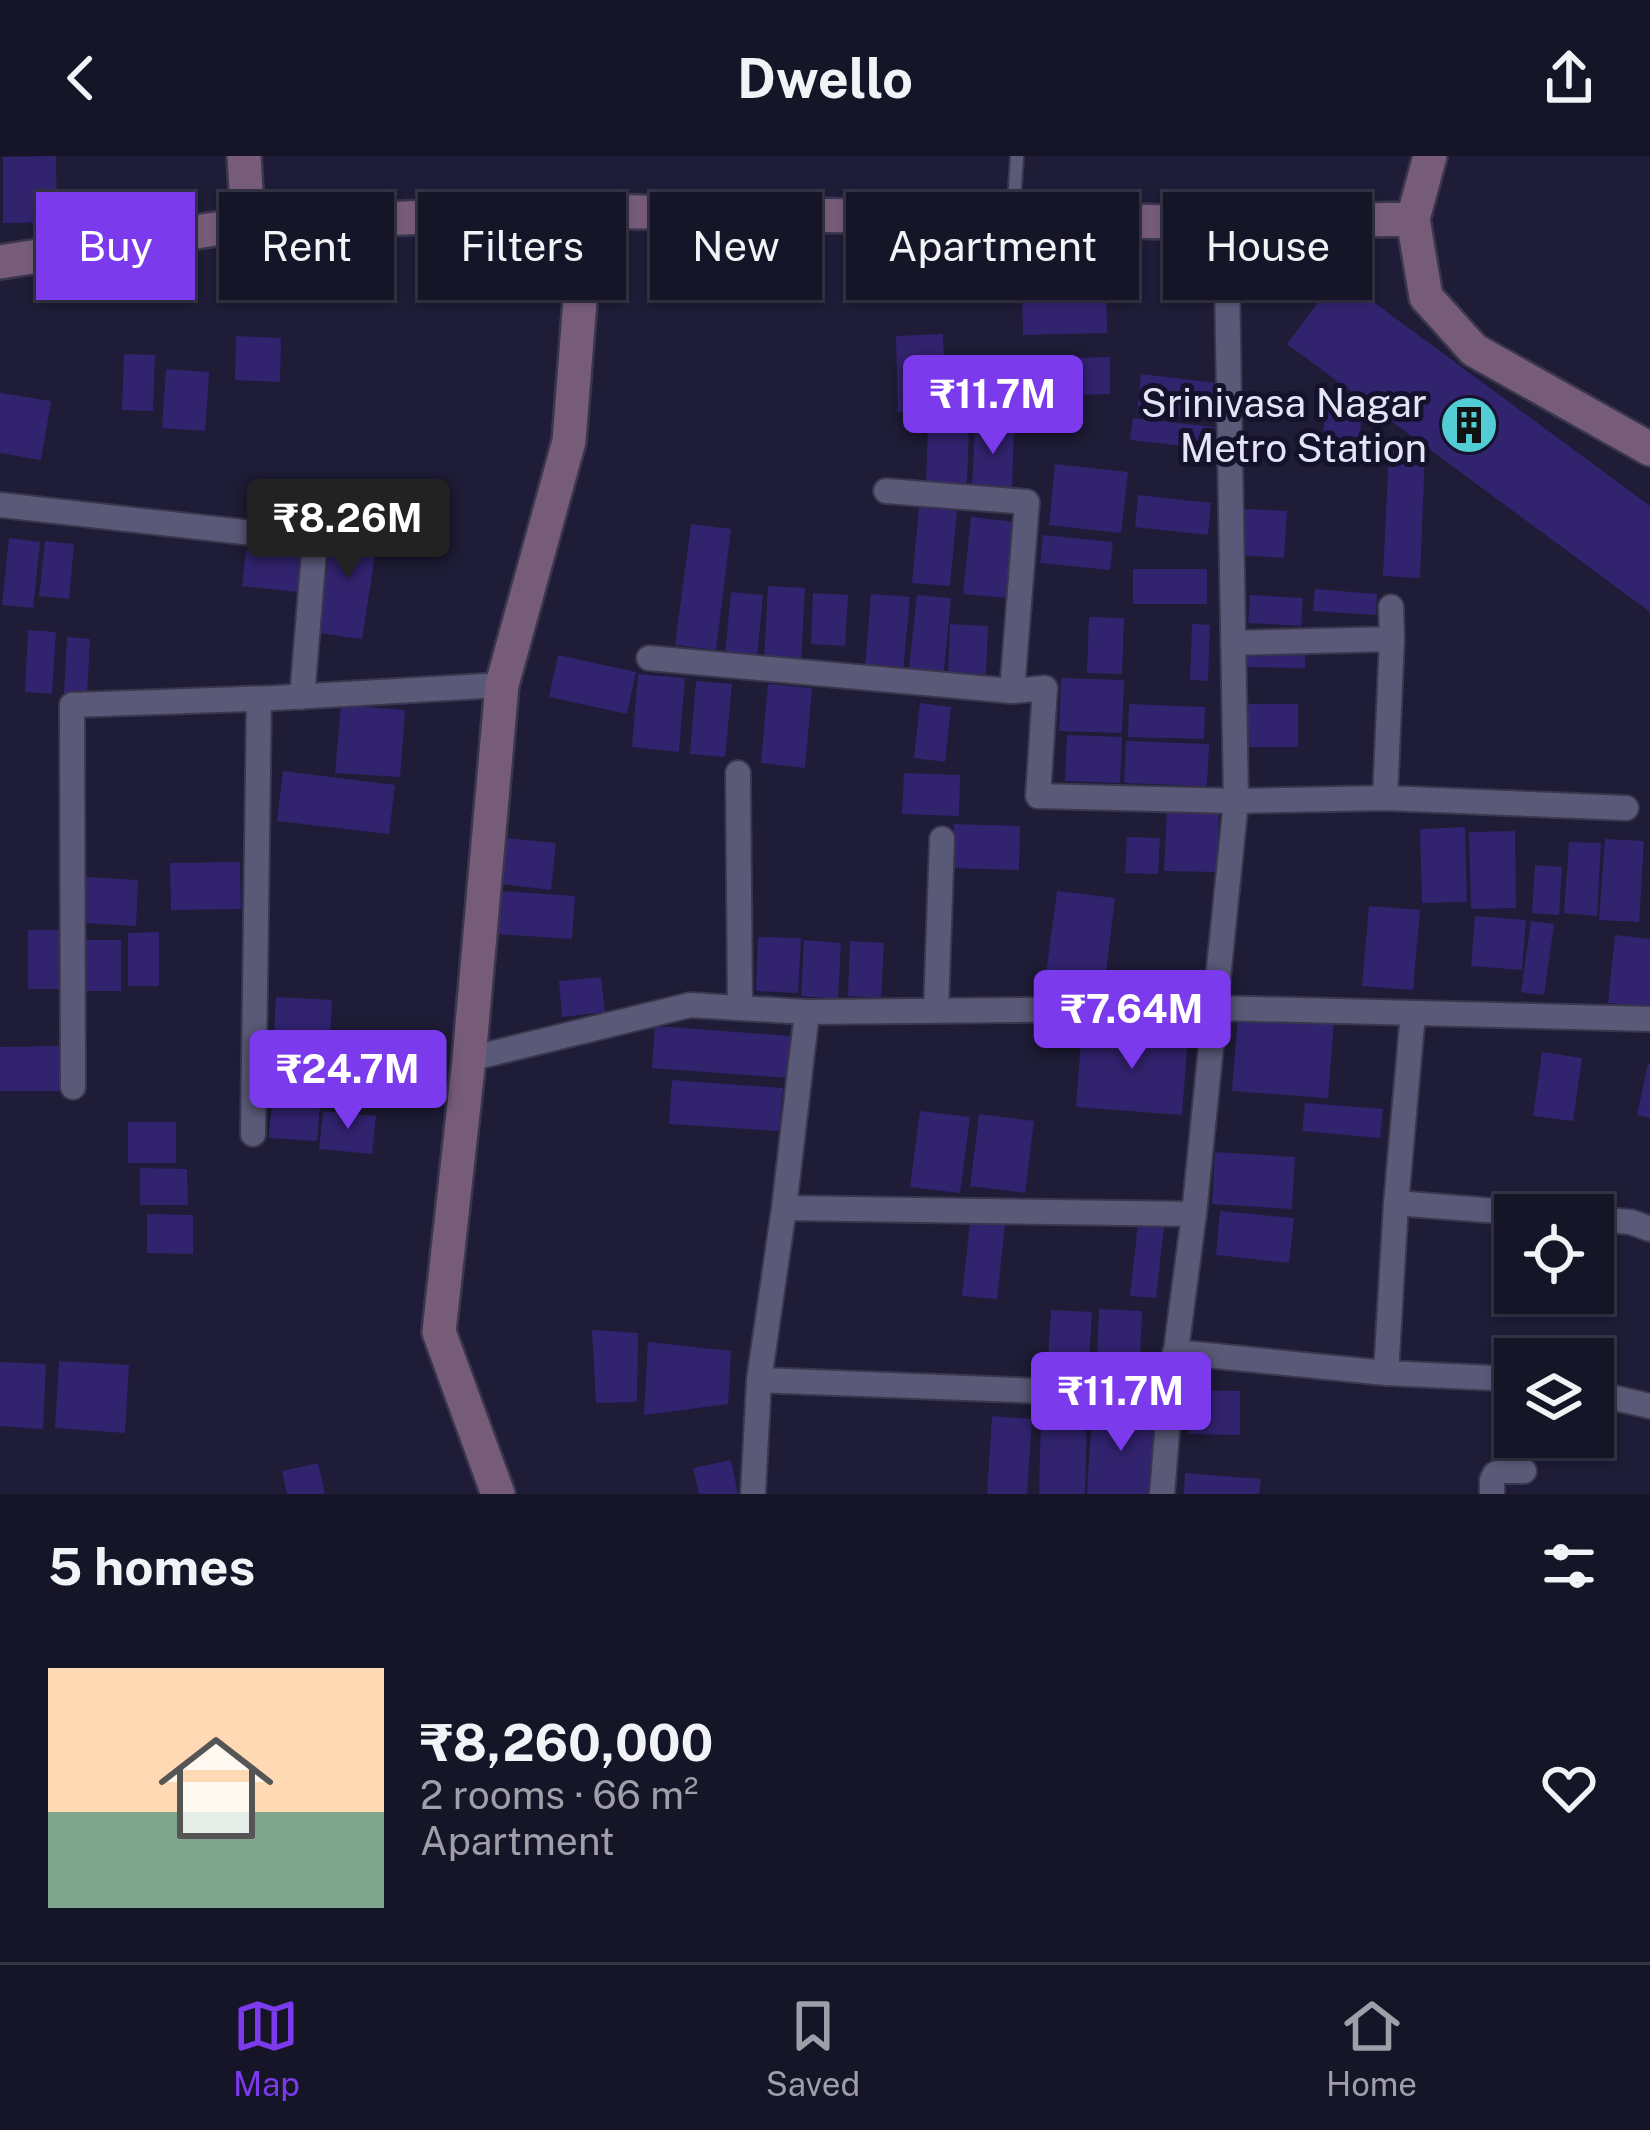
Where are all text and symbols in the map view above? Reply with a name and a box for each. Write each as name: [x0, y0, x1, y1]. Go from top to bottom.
icon: back: [48, 45, 114, 111]
icon: share: [1536, 45, 1602, 111]
text: Dwello: [737, 47, 913, 110]
chip: Buy: [36, 192, 195, 300]
chip: Rent: [219, 192, 394, 300]
chip: Filters: [418, 192, 626, 300]
chip: New: [650, 192, 822, 300]
chip: Apartment: [846, 192, 1139, 300]
chip: House: [1163, 192, 1372, 300]
pin: ₹11.7M: [895, 355, 1091, 457]
text: ₹11.7M: [930, 371, 1056, 417]
place label: Srinivasa Nagar Metro Station: [1141, 380, 1427, 471]
building icon: Srinivasa Nagar Metro Station: [1438, 394, 1500, 456]
pin: ₹8.26M: [250, 479, 446, 581]
text: ₹8.26M: [274, 495, 422, 541]
pin: ₹7.64M: [1034, 970, 1230, 1072]
text: ₹7.64M: [1061, 986, 1203, 1032]
pin: ₹24.7M: [250, 1030, 446, 1132]
text: ₹24.7M: [277, 1046, 419, 1092]
map controls: [1494, 1194, 1614, 1458]
button: locate: [1494, 1194, 1614, 1314]
button: layers: [1494, 1338, 1614, 1458]
pin: ₹11.7M: [1023, 1352, 1219, 1454]
text: ₹11.7M: [1058, 1368, 1184, 1414]
icon: filters: [1536, 1533, 1602, 1599]
text: 5 homes: [48, 1537, 255, 1596]
text: ₹8,260,000: [420, 1713, 713, 1772]
icon: home: [144, 1716, 288, 1860]
icon: heart: [1536, 1755, 1602, 1821]
text: 2 rooms · 66 m²: [420, 1772, 698, 1818]
text: Apartment: [420, 1818, 615, 1864]
tab: Map: [233, 1993, 300, 2103]
tab: Saved: [766, 1993, 860, 2103]
tab: Home: [1326, 1993, 1417, 2103]

